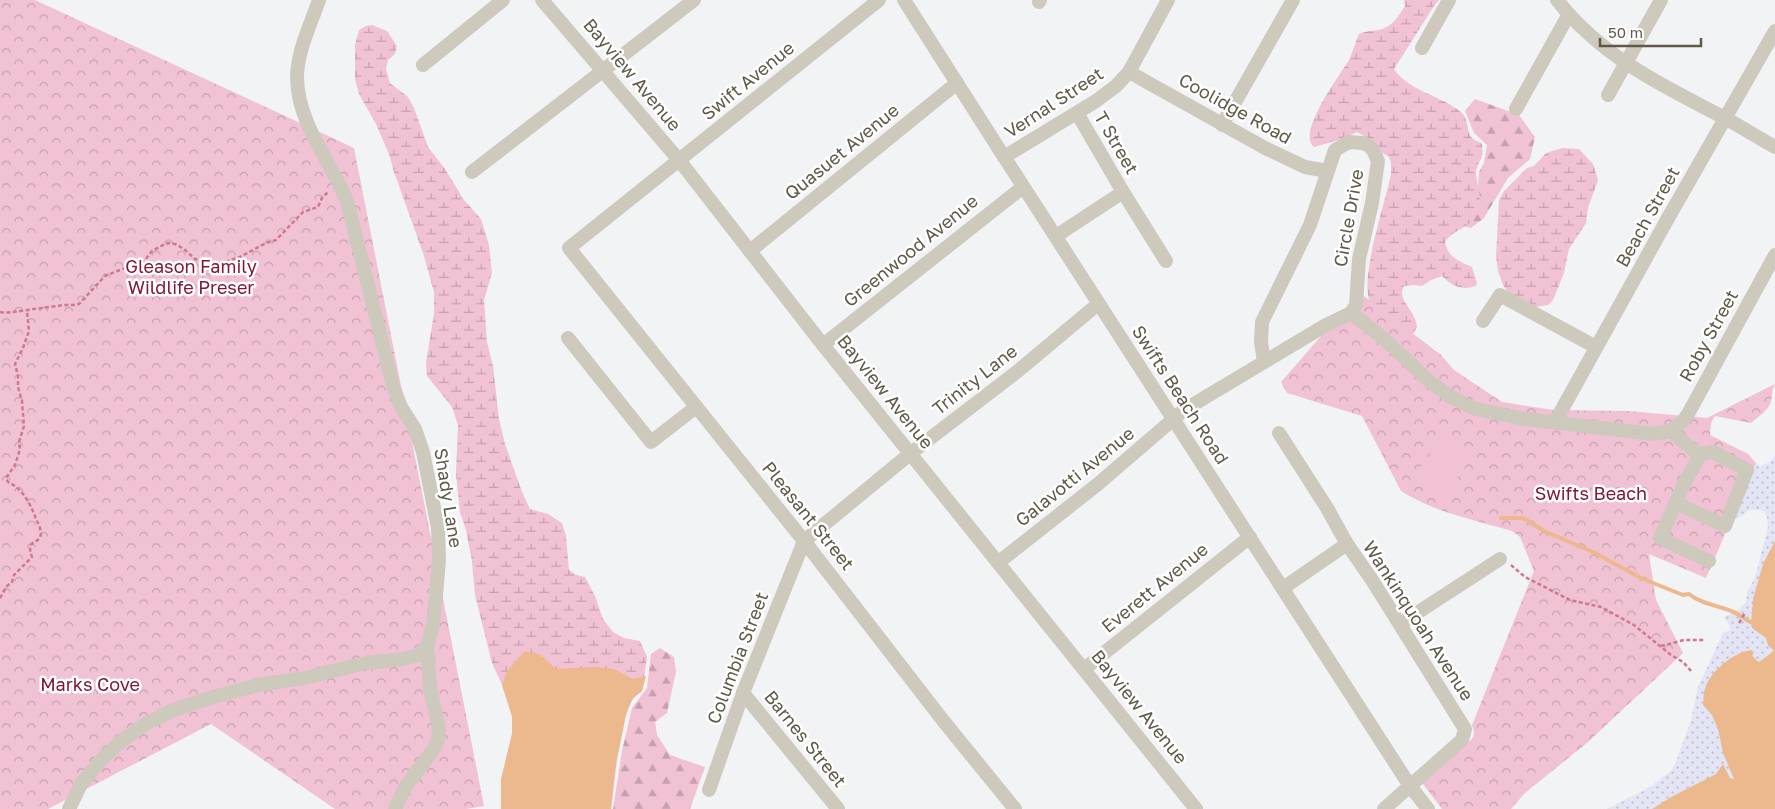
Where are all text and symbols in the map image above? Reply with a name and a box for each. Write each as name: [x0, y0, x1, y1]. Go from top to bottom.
street label: Bayview Avenue: [579, 14, 686, 135]
scale bar: [1600, 15, 1701, 47]
text: 50 m: [1608, 23, 1643, 41]
street label: Swift Avenue: [697, 36, 798, 124]
street label: Vernal Street: [1000, 62, 1107, 142]
street label: Coolidge Road: [1175, 68, 1296, 148]
street label: Quasuet Avenue: [780, 98, 903, 204]
street label: T Street: [1090, 107, 1144, 178]
street label: Beach Street: [1611, 162, 1684, 271]
street label: Circle Drive: [1329, 167, 1367, 268]
street label: Greenwood Avenue: [839, 189, 982, 311]
park label: Gleason Family Wildlife Preser: [125, 255, 257, 298]
street label: Roby Street: [1674, 286, 1742, 385]
street label: Swifts Beach Road: [1128, 321, 1234, 468]
street label: Bayview Avenue: [833, 330, 938, 453]
street label: Trinity Lane: [928, 339, 1021, 419]
street label: Galavotti Avenue: [1011, 422, 1138, 531]
street label: Shady Lane: [430, 446, 468, 549]
street label: Pleasant Street: [758, 457, 859, 574]
park label: Swifts Beach: [1535, 482, 1647, 504]
street label: Wankinquoah Avenue: [1359, 537, 1479, 704]
street label: Everett Avenue: [1097, 538, 1212, 637]
street label: Columbia Street: [702, 589, 772, 727]
street label: Bayview Avenue: [1087, 645, 1192, 768]
park label: Marks Cove: [40, 673, 140, 695]
street label: Barnes Street: [760, 686, 851, 791]

